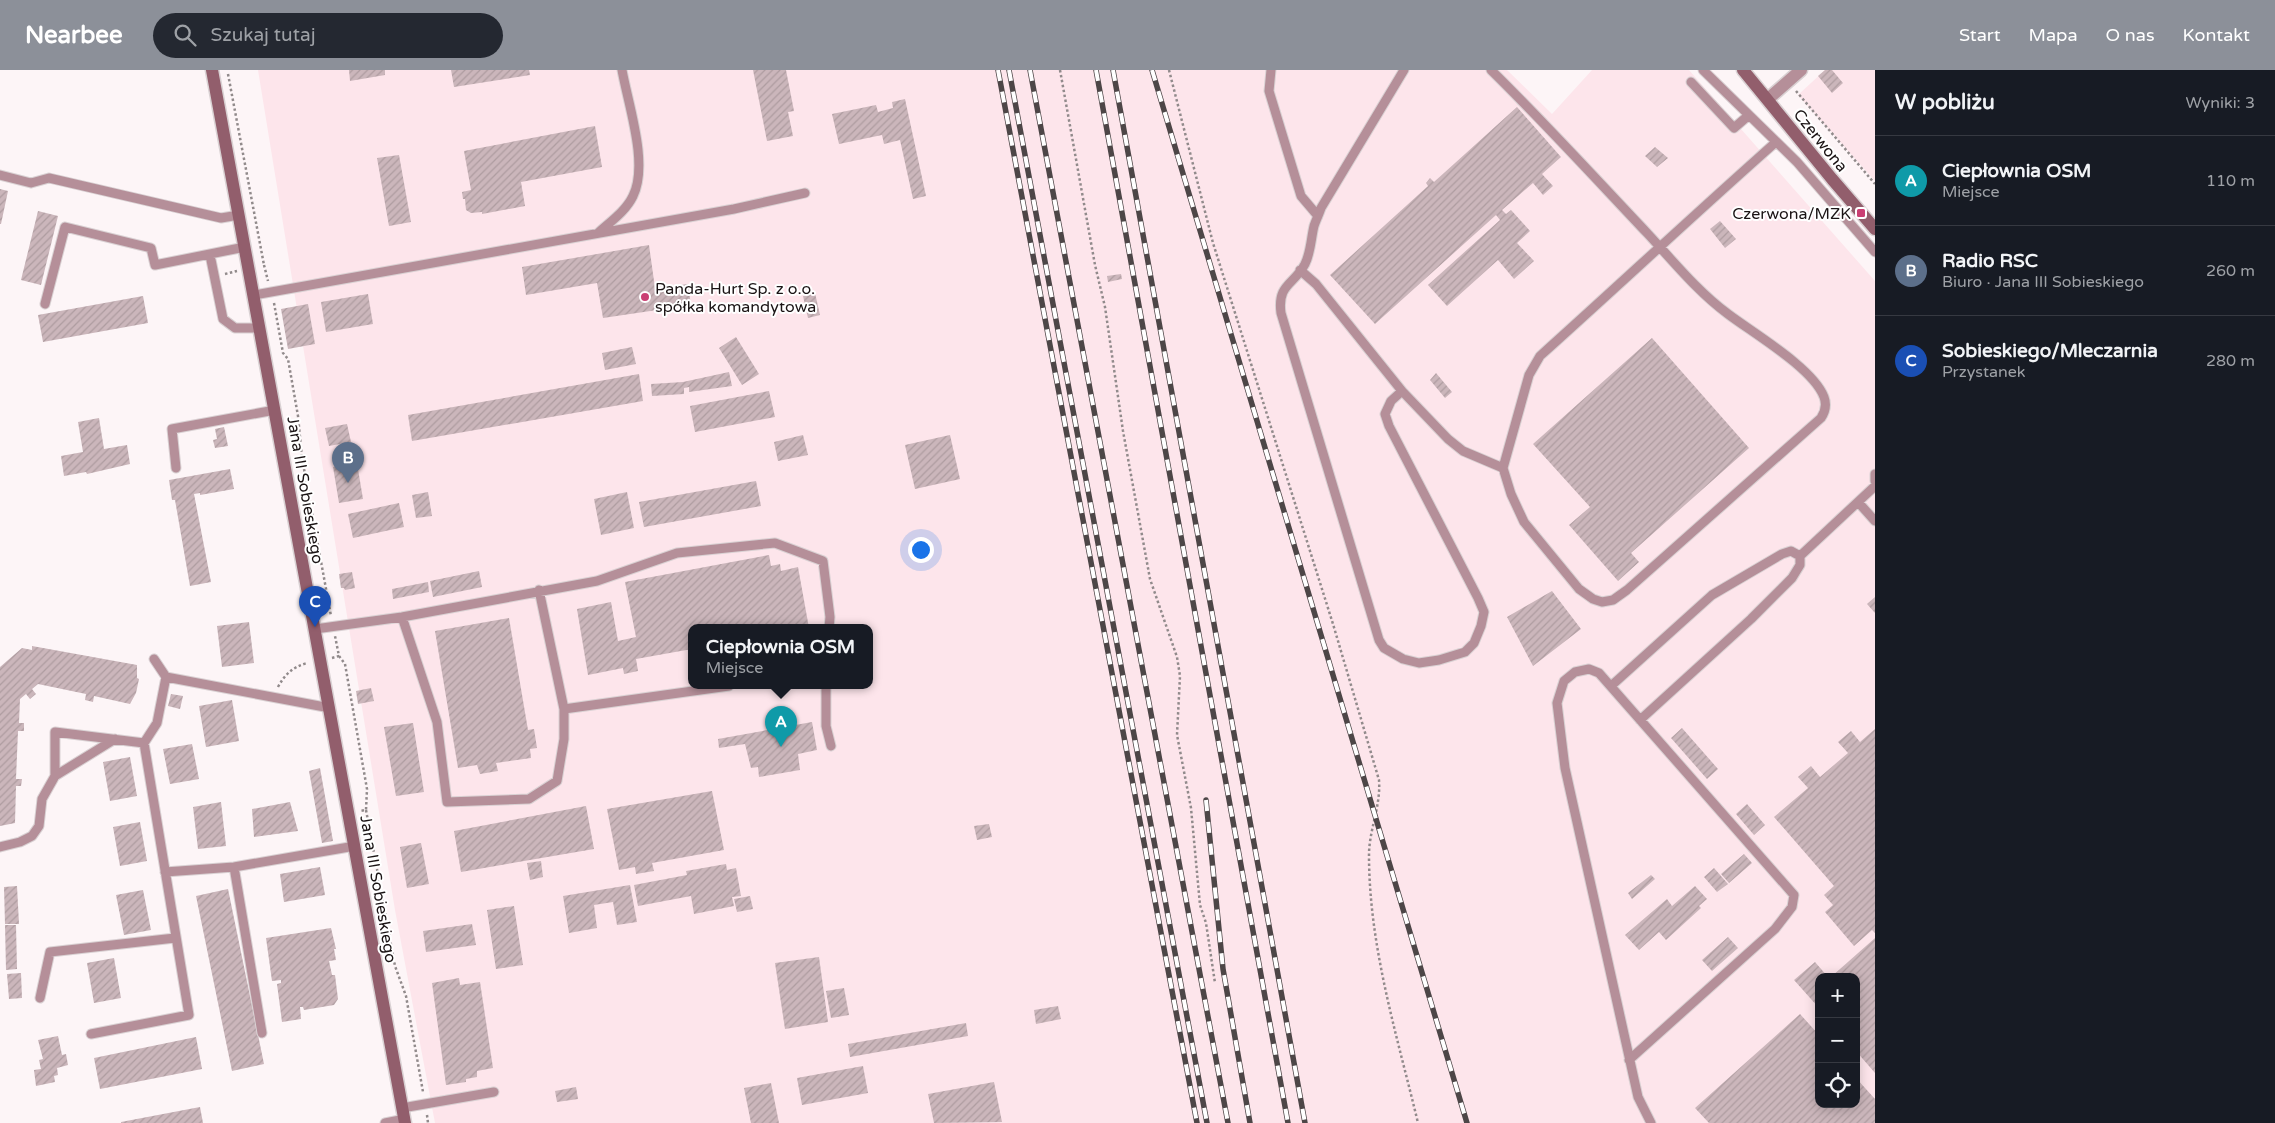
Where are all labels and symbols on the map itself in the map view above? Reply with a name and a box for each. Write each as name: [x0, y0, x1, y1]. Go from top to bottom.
street label: Czerwona: [1789, 105, 1852, 176]
place label: Czerwona/MZK: [1732, 204, 1851, 224]
marker: Czerwona/MZK: [1855, 207, 1867, 219]
place label: Panda-Hurt Sp. z o.o. spółka komandytowa: [655, 279, 816, 317]
marker: Panda-Hurt Sp. z o.o. spółka komandytowa: [639, 291, 651, 303]
street label: Jana III Sobieskiego: [282, 415, 328, 565]
pin: B: [332, 442, 364, 483]
your location: [908, 537, 934, 563]
pin: C: [299, 586, 331, 627]
pin: A: [765, 706, 797, 747]
street label: Jana III Sobieskiego: [355, 814, 401, 964]

